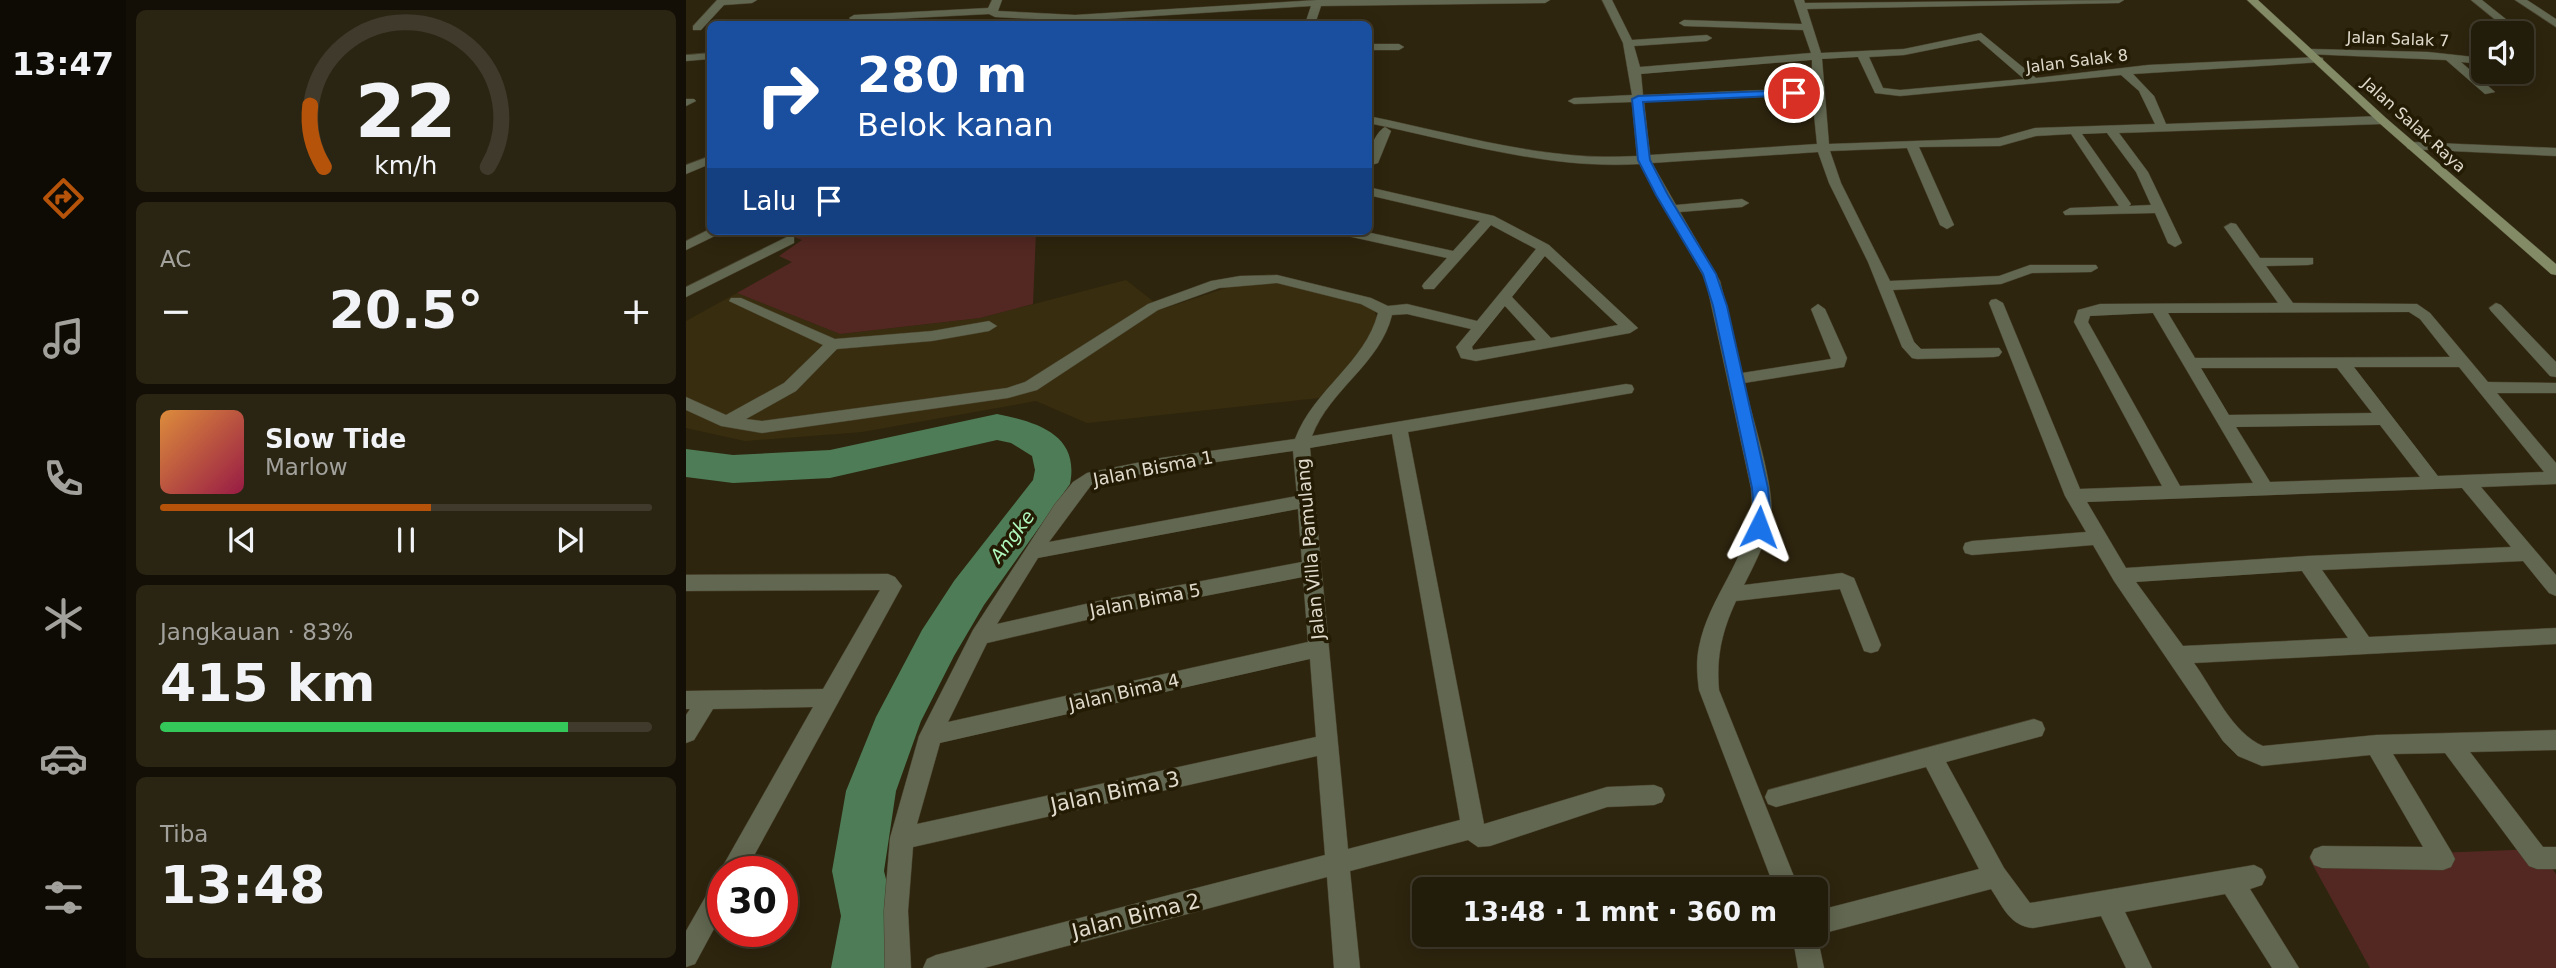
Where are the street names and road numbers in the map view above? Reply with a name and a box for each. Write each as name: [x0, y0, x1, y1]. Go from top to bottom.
street label: Jalan Salak 7: [2345, 28, 2450, 50]
street label: Jalan Salak 8: [2024, 45, 2129, 77]
street label: Jalan Salak Raya: [2358, 73, 2470, 176]
street label: Jalan Bisma 1: [1090, 446, 1215, 490]
street label: Jalan Villa Pamulang: [1292, 457, 1328, 642]
street label: Jalan Bima 5: [1087, 579, 1202, 621]
street label: Jalan Bima 4: [1066, 669, 1181, 715]
street label: Jalan Bima 3: [1046, 767, 1182, 818]
street label: Jalan Bima 2: [1067, 888, 1203, 944]

